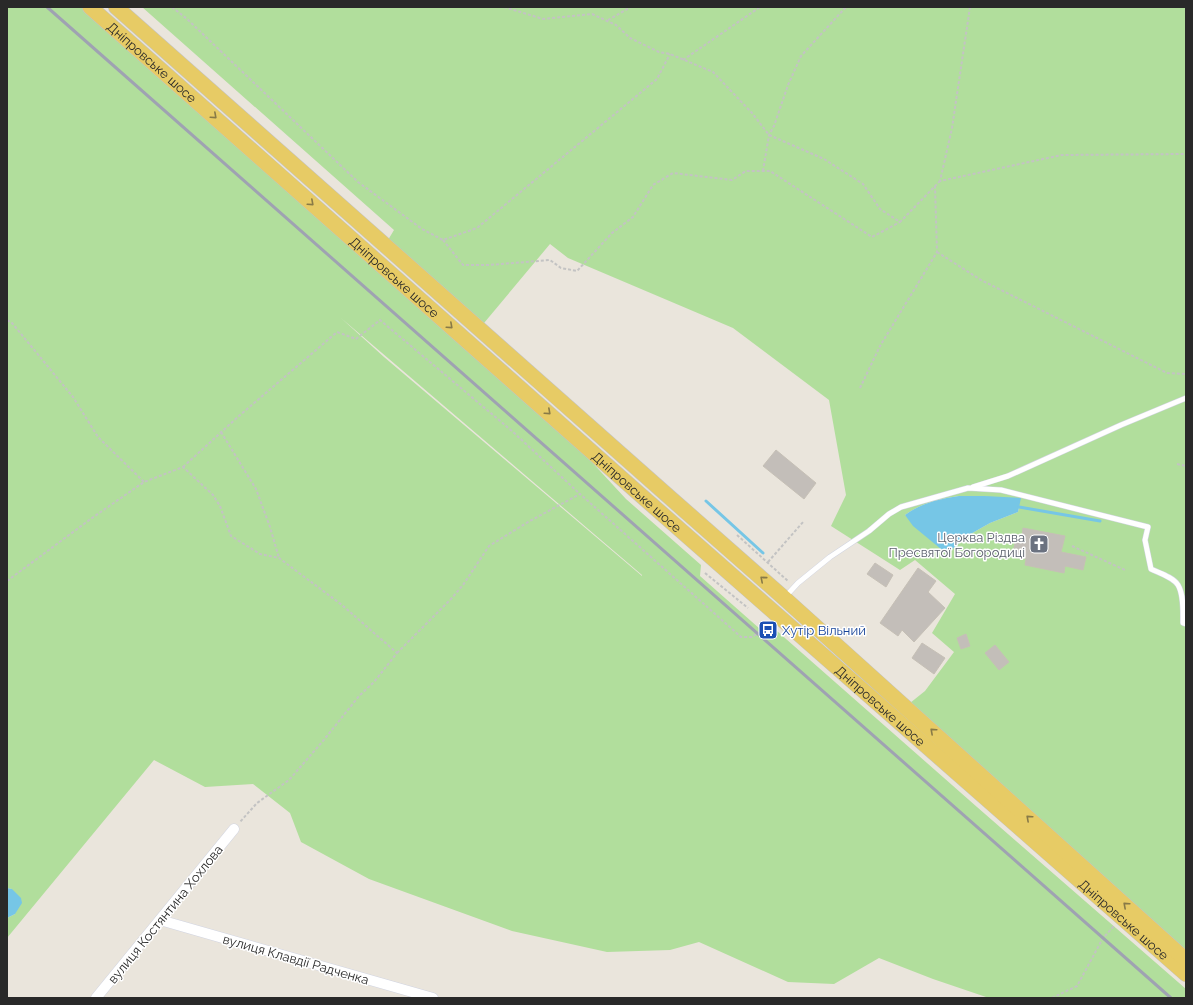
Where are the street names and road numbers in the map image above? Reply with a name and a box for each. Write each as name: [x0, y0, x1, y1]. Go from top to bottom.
street label: Дніпровське шосе: [104, 19, 200, 106]
street label: Дніпровське шосе: [347, 234, 442, 321]
street label: Дніпровське шосе: [589, 449, 685, 536]
street label: Дніпровське шосе: [832, 663, 928, 750]
street label: вулиця Костянтина Хохлова: [105, 842, 226, 986]
street label: Дніпровське шосе: [1076, 877, 1172, 963]
street label: вулиця Клавдії Радченка: [221, 931, 371, 988]

